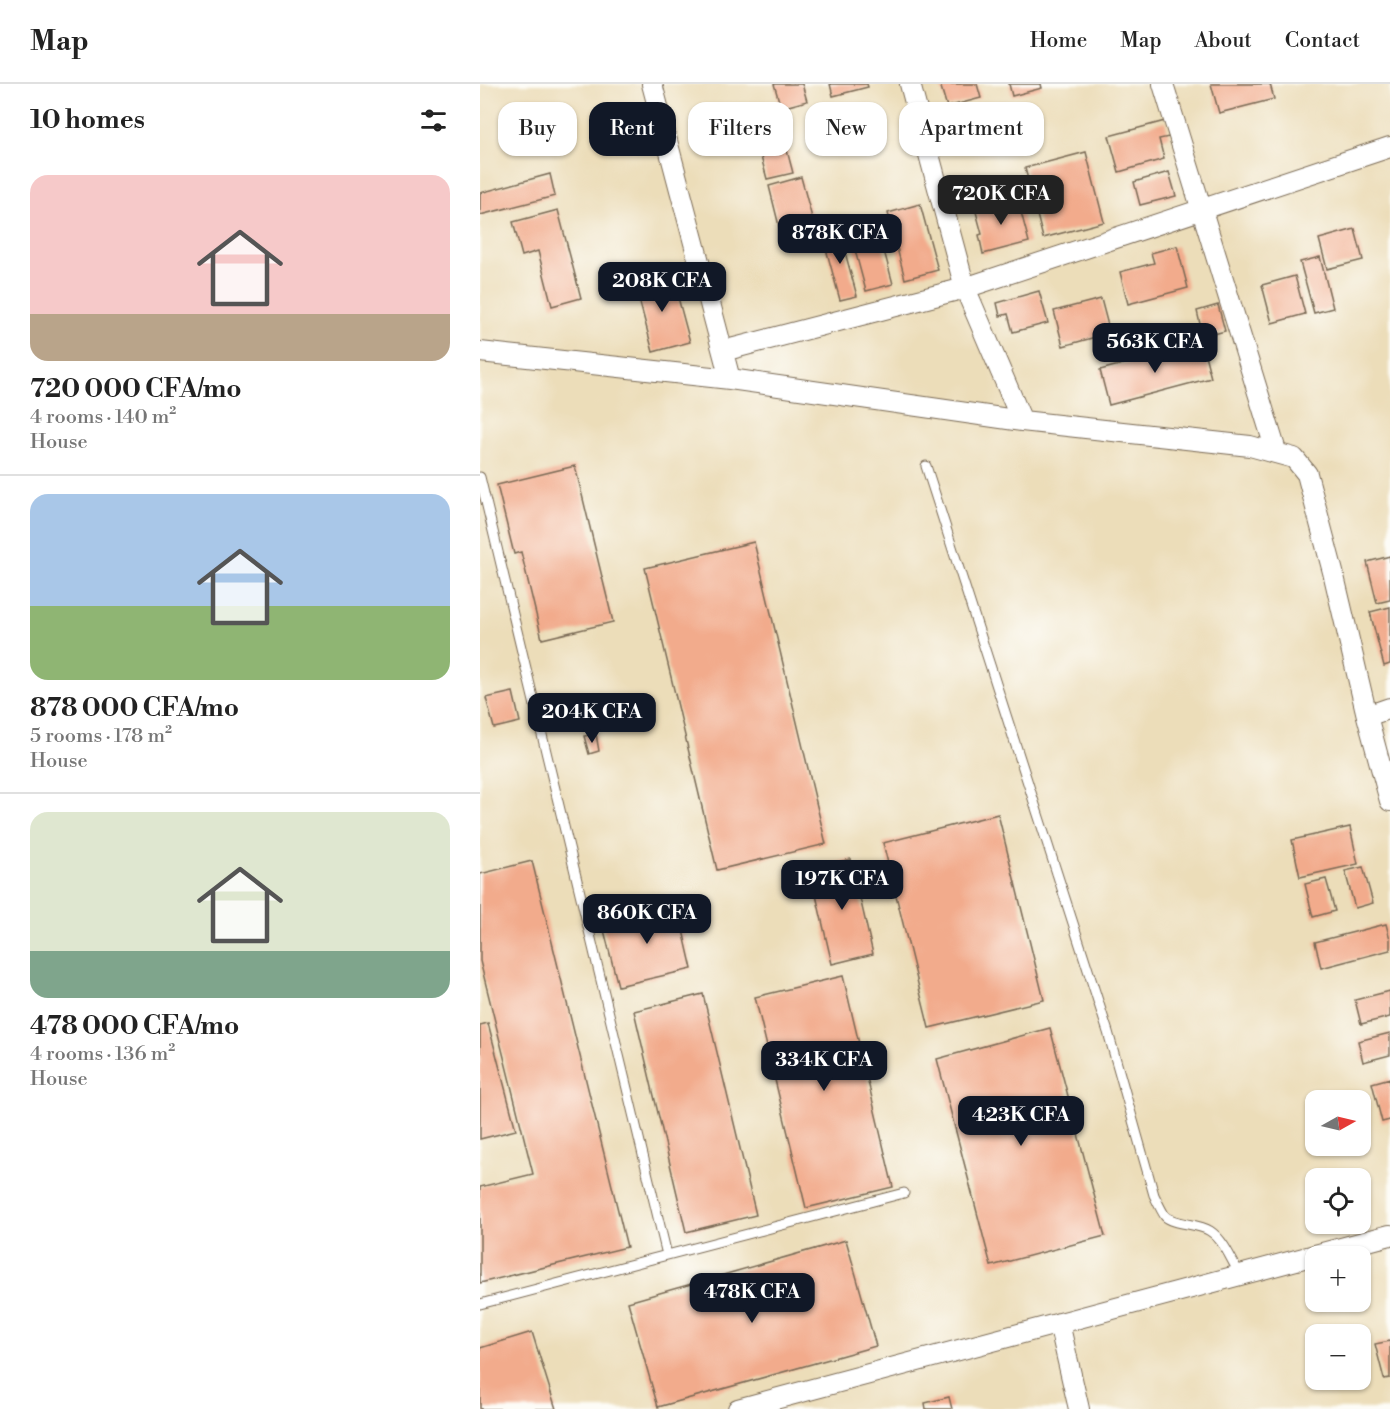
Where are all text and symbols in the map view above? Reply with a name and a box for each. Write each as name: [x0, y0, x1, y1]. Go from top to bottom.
text: Map: [30, 24, 89, 59]
text: Home: [1030, 28, 1087, 54]
text: Map: [1120, 28, 1162, 54]
text: About: [1195, 28, 1252, 54]
text: Contact: [1285, 28, 1360, 54]
chip: Buy: [498, 102, 577, 156]
chip: Rent: [589, 102, 676, 156]
chip: Filters: [688, 102, 793, 156]
chip: New: [805, 102, 887, 156]
chip: Apartment: [899, 102, 1044, 156]
text: 10 homes: [30, 104, 145, 136]
icon: filters: [417, 104, 450, 137]
pin: 720K CFA: [939, 175, 1063, 226]
text: 720K CFA: [952, 182, 1050, 207]
icon: home: [186, 214, 294, 322]
pin: 878K CFA: [778, 214, 902, 265]
text: 878K CFA: [792, 221, 888, 246]
pin: 208K CFA: [600, 262, 724, 313]
text: 208K CFA: [612, 269, 712, 294]
pin: 563K CFA: [1093, 323, 1217, 374]
text: 563K CFA: [1107, 330, 1203, 355]
text: 720 000 CFA/mo: [30, 373, 242, 405]
text: 4 rooms · 140 m²: [30, 405, 176, 430]
text: House: [30, 430, 88, 455]
icon: home: [186, 533, 294, 641]
text: 878 000 CFA/mo: [30, 692, 239, 724]
pin: 204K CFA: [530, 693, 654, 744]
text: 204K CFA: [542, 700, 642, 725]
text: 5 rooms · 178 m²: [30, 724, 172, 749]
text: House: [30, 749, 88, 774]
icon: home: [186, 851, 294, 959]
pin: 197K CFA: [780, 860, 904, 911]
text: 197K CFA: [795, 867, 889, 892]
pin: 860K CFA: [585, 894, 709, 945]
text: 860K CFA: [597, 901, 697, 926]
text: 478 000 CFA/mo: [30, 1010, 239, 1042]
pin: 334K CFA: [762, 1041, 886, 1092]
text: 4 rooms · 136 m²: [30, 1042, 175, 1067]
text: 334K CFA: [775, 1048, 873, 1073]
text: House: [30, 1067, 88, 1092]
north arrow: [1305, 1090, 1371, 1156]
map controls: [1305, 1090, 1371, 1390]
pin: 423K CFA: [959, 1096, 1083, 1147]
text: 423K CFA: [972, 1103, 1070, 1128]
button: locate: [1305, 1168, 1371, 1234]
button: +: [1305, 1246, 1371, 1312]
pin: 478K CFA: [690, 1273, 814, 1324]
text: 478K CFA: [704, 1280, 800, 1305]
button: −: [1305, 1324, 1371, 1390]

